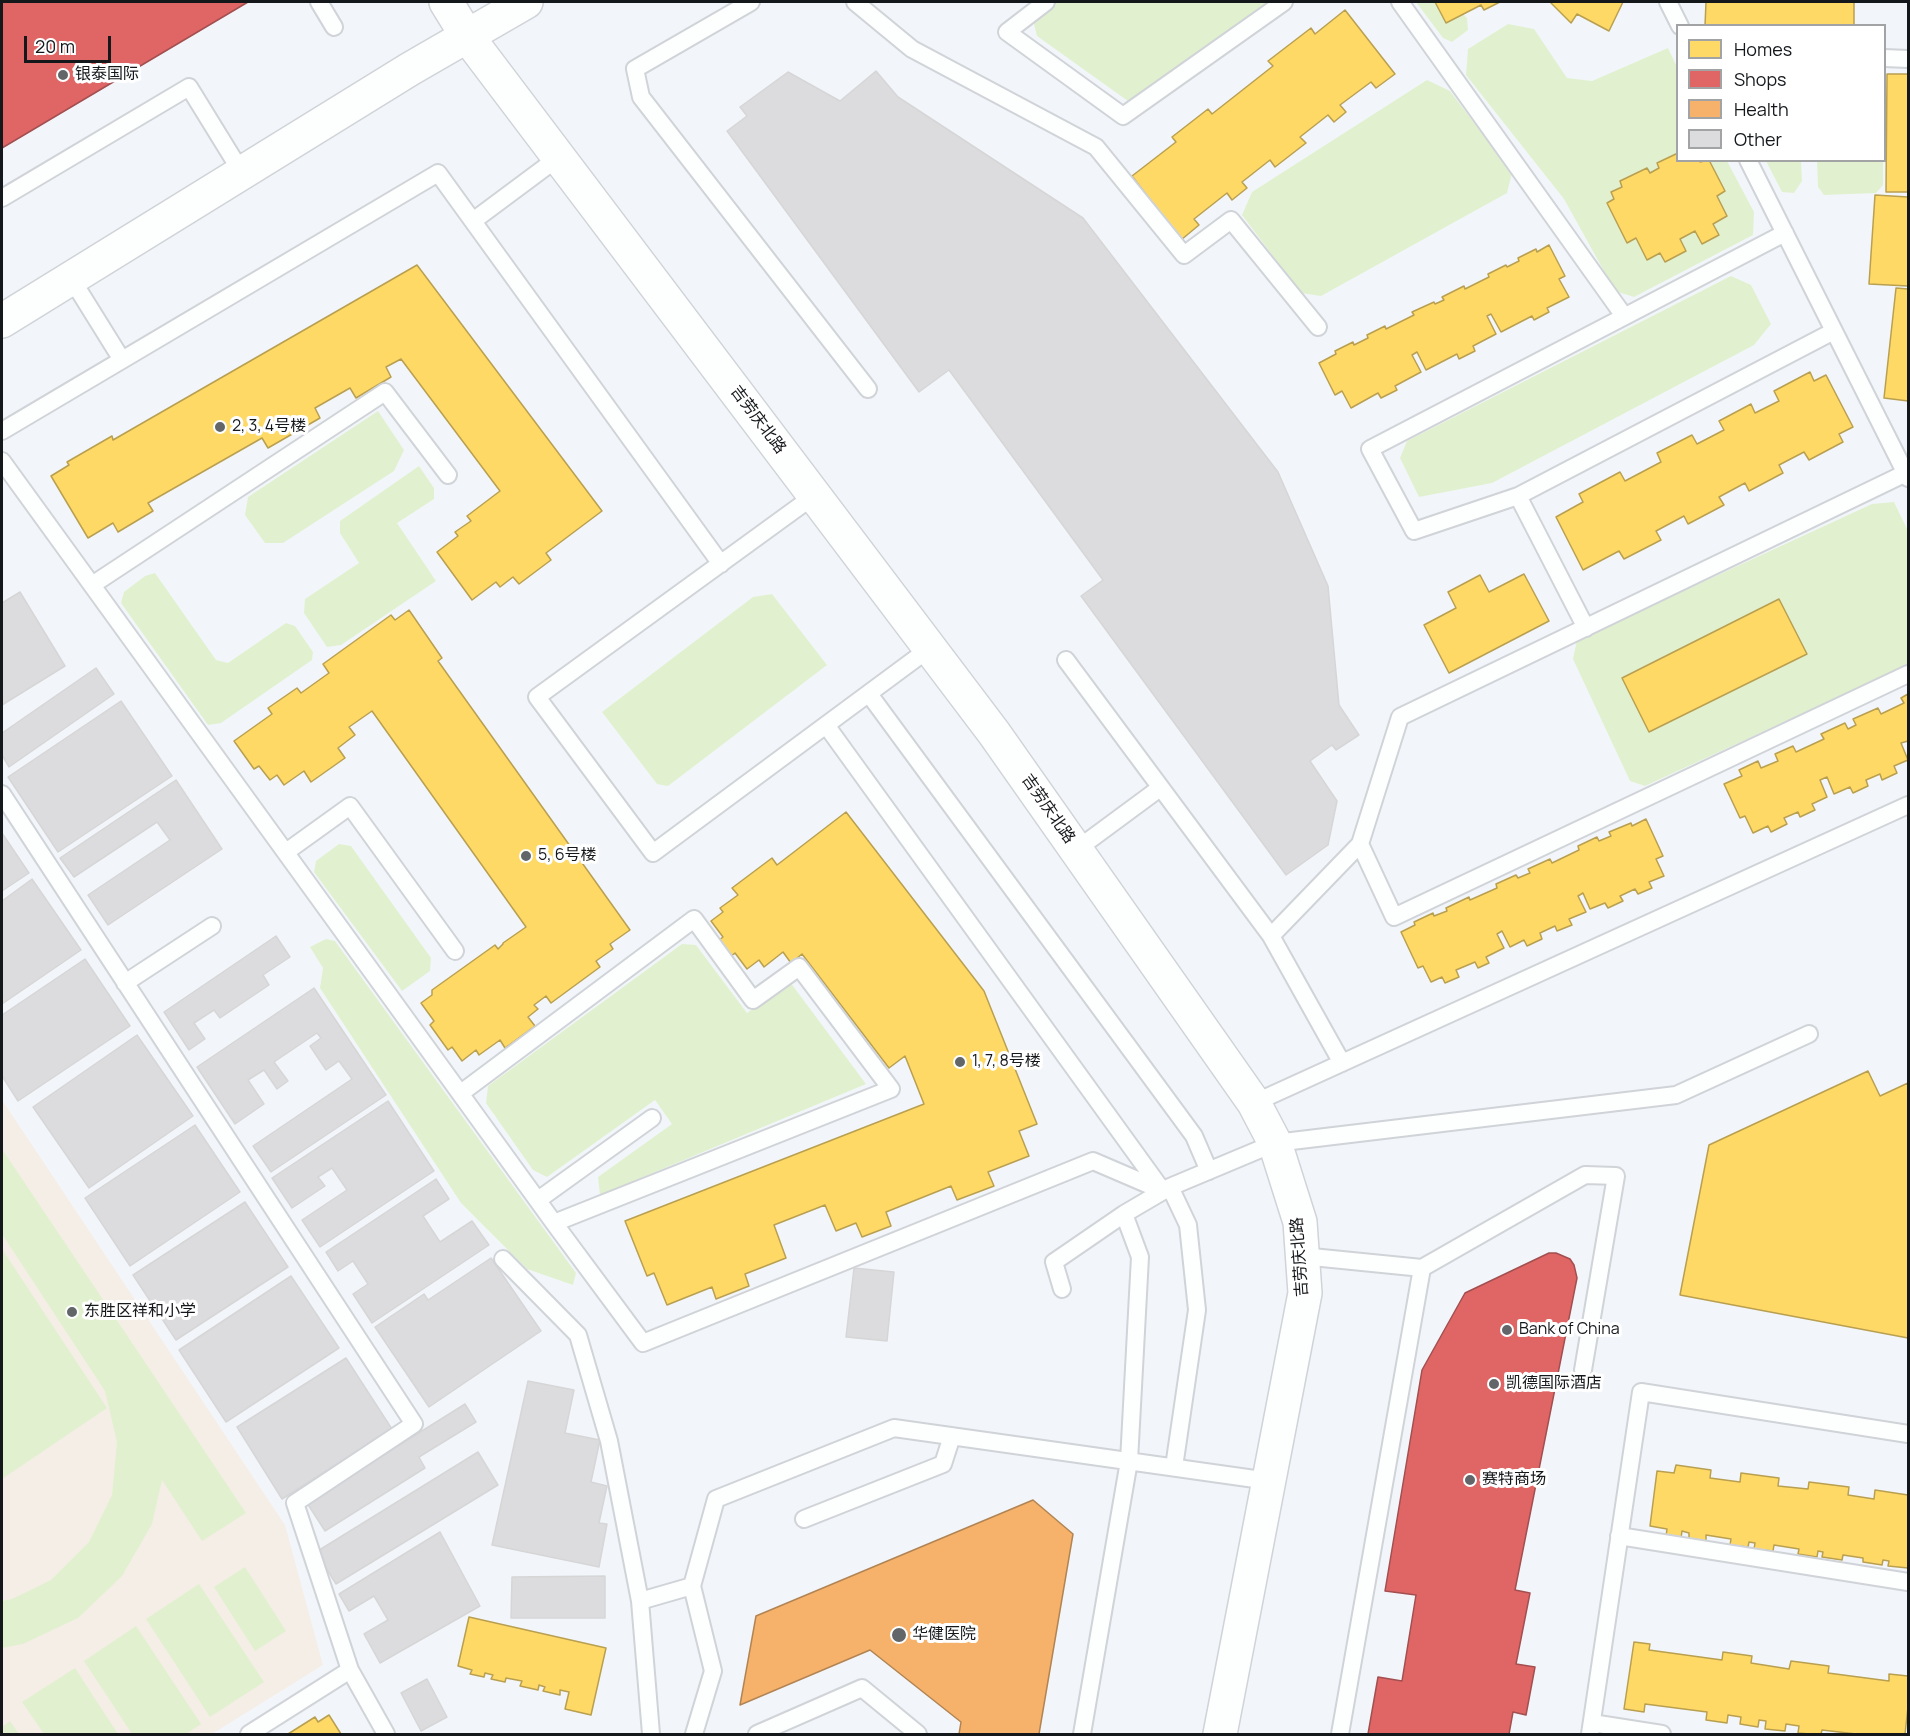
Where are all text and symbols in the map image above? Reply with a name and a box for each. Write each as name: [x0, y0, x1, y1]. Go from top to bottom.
scale bar: [27, 24, 114, 62]
legend: [1676, 24, 1886, 162]
text: 20 m: [35, 34, 75, 58]
text: Homes: [1734, 37, 1792, 61]
place label: 银泰国际: [75, 65, 139, 85]
text: Shops: [1734, 67, 1786, 91]
marker: 银泰国际: [56, 68, 70, 82]
text: Health: [1734, 97, 1789, 121]
text: Other: [1734, 127, 1782, 151]
street label: 吉劳庆北路: [726, 382, 790, 458]
place label: 2, 3, 4号楼: [232, 417, 306, 437]
marker: 2, 3, 4号楼: [213, 420, 227, 434]
street label: 吉劳庆北路: [1017, 771, 1079, 847]
place label: 5, 6号楼: [538, 846, 597, 866]
marker: 5, 6号楼: [519, 849, 533, 863]
place label: 1, 7, 8号楼: [972, 1052, 1041, 1072]
marker: 1, 7, 8号楼: [953, 1055, 967, 1069]
street label: 吉劳庆北路: [1288, 1216, 1312, 1298]
place label: 东胜区祥和小学: [84, 1302, 196, 1322]
marker: 东胜区祥和小学: [65, 1305, 79, 1319]
place label: Bank of China: [1519, 1320, 1620, 1340]
marker: Bank of China: [1500, 1323, 1514, 1337]
place label: 凯德国际酒店: [1506, 1374, 1602, 1394]
marker: 凯德国际酒店: [1487, 1377, 1501, 1391]
place label: 赛特商场: [1482, 1470, 1546, 1490]
marker: 赛特商场: [1463, 1473, 1477, 1487]
place label: 华健医院: [912, 1625, 976, 1645]
marker: 华健医院: [890, 1626, 908, 1644]

